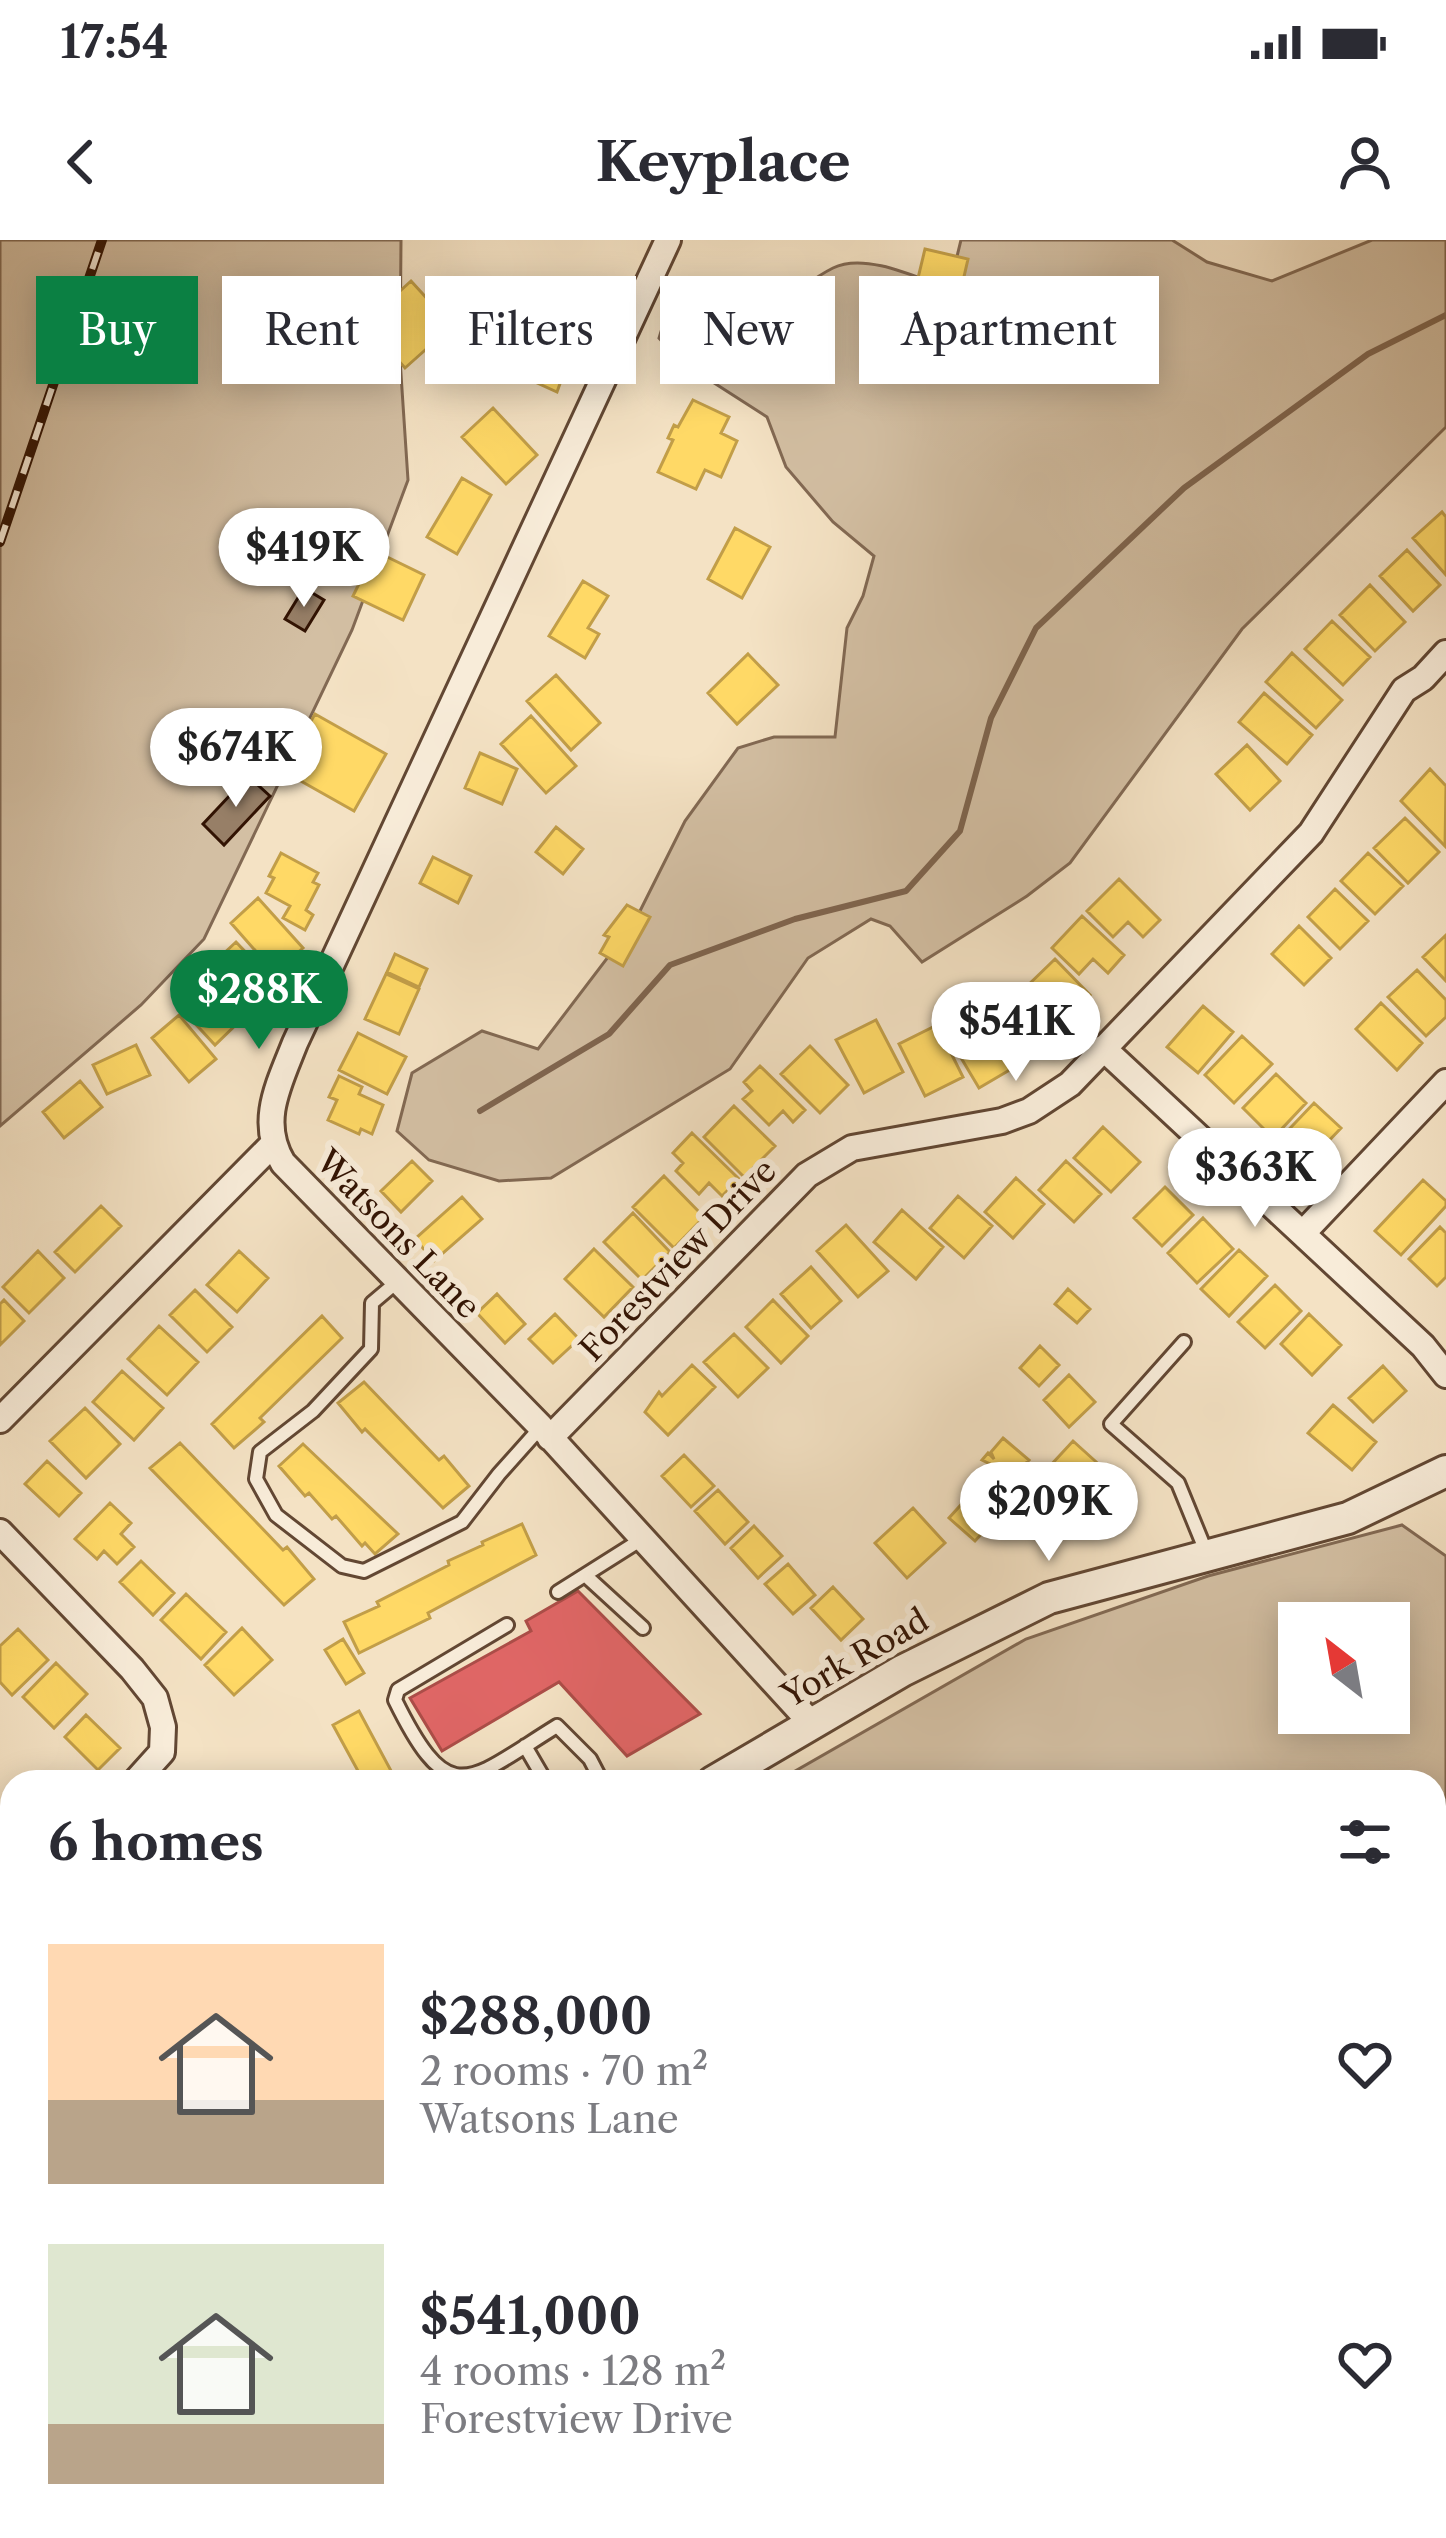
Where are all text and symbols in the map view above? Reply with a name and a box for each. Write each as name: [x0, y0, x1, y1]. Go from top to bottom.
text: 17:54: [60, 14, 169, 70]
icon: back: [48, 129, 114, 195]
text: Keyplace: [596, 129, 850, 195]
icon: person: [1332, 129, 1398, 195]
chip: Buy: [36, 276, 198, 384]
chip: Rent: [222, 276, 401, 384]
chip: Filters: [425, 276, 636, 384]
chip: New: [660, 276, 835, 384]
chip: Apartment: [859, 276, 1159, 384]
pin: $419K: [220, 508, 388, 610]
text: $419K: [246, 523, 362, 571]
pin: $674K: [152, 708, 320, 810]
text: $674K: [177, 723, 295, 771]
pin: $288K: [175, 950, 343, 1052]
text: $288K: [197, 965, 321, 1013]
pin: $541K: [932, 982, 1100, 1084]
text: $541K: [958, 997, 1074, 1045]
pin: $363K: [1171, 1128, 1339, 1230]
street label: Watsons Lane: [307, 1140, 489, 1327]
text: $363K: [1195, 1143, 1315, 1191]
street label: Forestview Drive: [571, 1151, 785, 1369]
pin: $209K: [965, 1462, 1133, 1564]
text: $209K: [987, 1477, 1111, 1525]
street label: York Road: [773, 1600, 936, 1717]
north arrow: [1278, 1602, 1410, 1734]
map controls: [1278, 1602, 1410, 1734]
icon: filters: [1332, 1809, 1398, 1875]
text: 6 homes: [48, 1811, 264, 1873]
text: $288,000: [420, 1985, 652, 2047]
icon: home: [144, 1992, 288, 2136]
icon: heart: [1332, 2031, 1398, 2097]
text: 2 rooms · 70 m²: [420, 2047, 708, 2095]
text: Watsons Lane: [420, 2095, 679, 2143]
text: $541,000: [420, 2285, 641, 2347]
icon: home: [144, 2292, 288, 2436]
icon: heart: [1332, 2331, 1398, 2397]
text: 4 rooms · 128 m²: [420, 2347, 726, 2395]
text: Forestview Drive: [420, 2395, 733, 2443]

